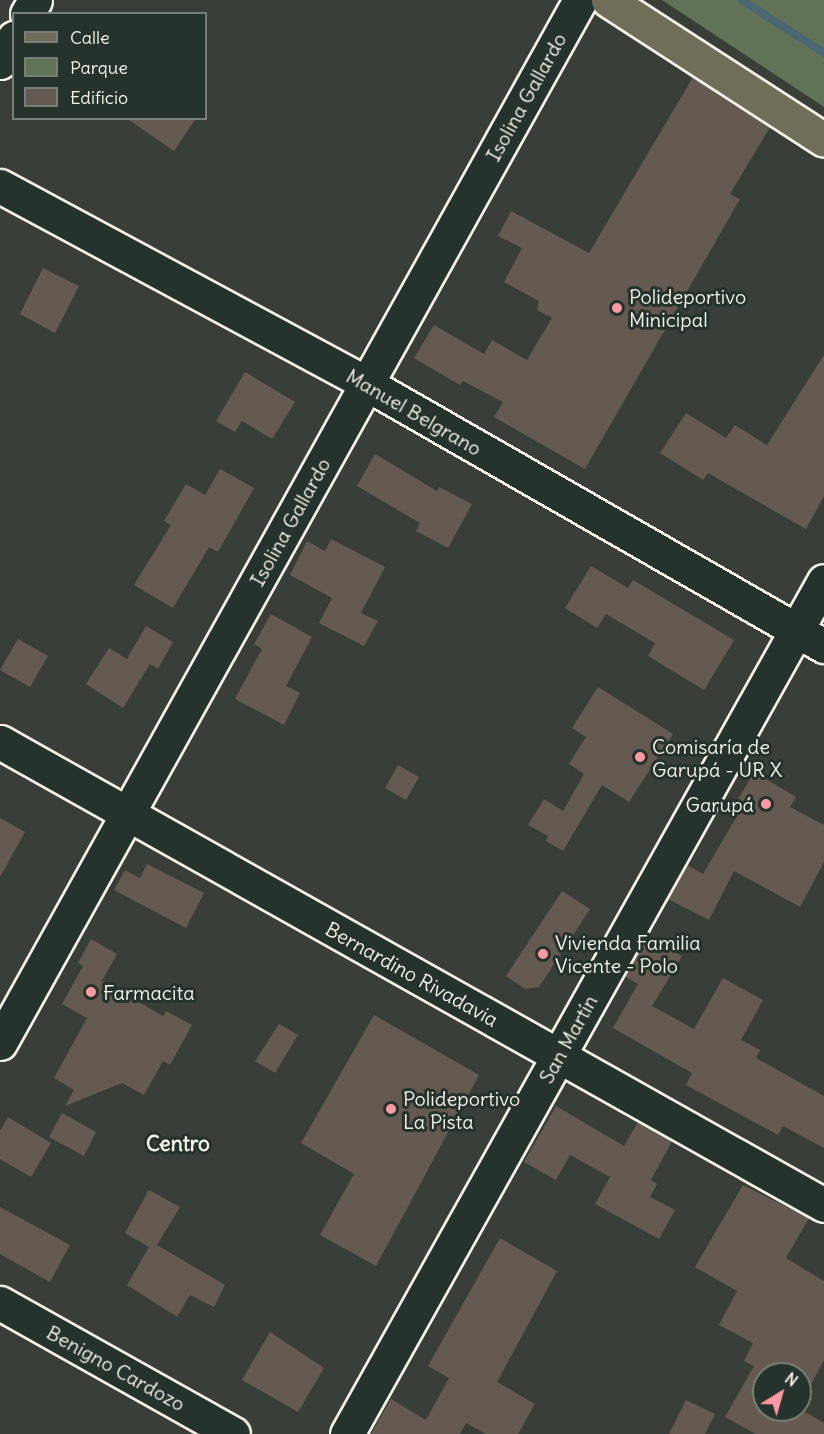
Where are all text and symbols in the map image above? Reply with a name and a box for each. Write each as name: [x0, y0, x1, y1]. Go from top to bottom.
legend: [12, 12, 207, 120]
text: Calle: [70, 26, 110, 49]
street label: Isolina Gallardo: [481, 29, 571, 165]
text: Parque: [70, 56, 128, 79]
text: Edificio: [70, 86, 128, 109]
place label: Polideportivo Minicipal: [629, 284, 746, 331]
marker: Polideportivo Minicipal: [610, 301, 624, 315]
street label: Manuel Belgrano: [342, 364, 486, 460]
street label: Isolina Gallardo: [245, 454, 335, 590]
place label: Comisaría de Garupá - UR X: [652, 734, 782, 781]
marker: Comisaría de Garupá - UR X: [633, 750, 647, 764]
place label: Garupá: [685, 792, 754, 816]
marker: Garupá: [759, 797, 773, 811]
street label: Bernardino Rivadavia: [321, 917, 503, 1031]
place label: Vivienda Familia Vicente - Polo: [555, 930, 701, 977]
marker: Vivienda Familia Vicente - Polo: [536, 947, 550, 961]
place label: Farmacita: [103, 980, 195, 1004]
marker: Farmacita: [84, 985, 98, 999]
street label: San Martín: [534, 991, 602, 1087]
place label: Polideportivo La Pista: [403, 1086, 520, 1133]
marker: Polideportivo La Pista: [384, 1102, 398, 1116]
district label: Centro: [146, 1131, 210, 1157]
street label: Benigno Cardozo: [43, 1320, 189, 1416]
north arrow: [752, 1362, 812, 1422]
text: N: [781, 1368, 802, 1391]

